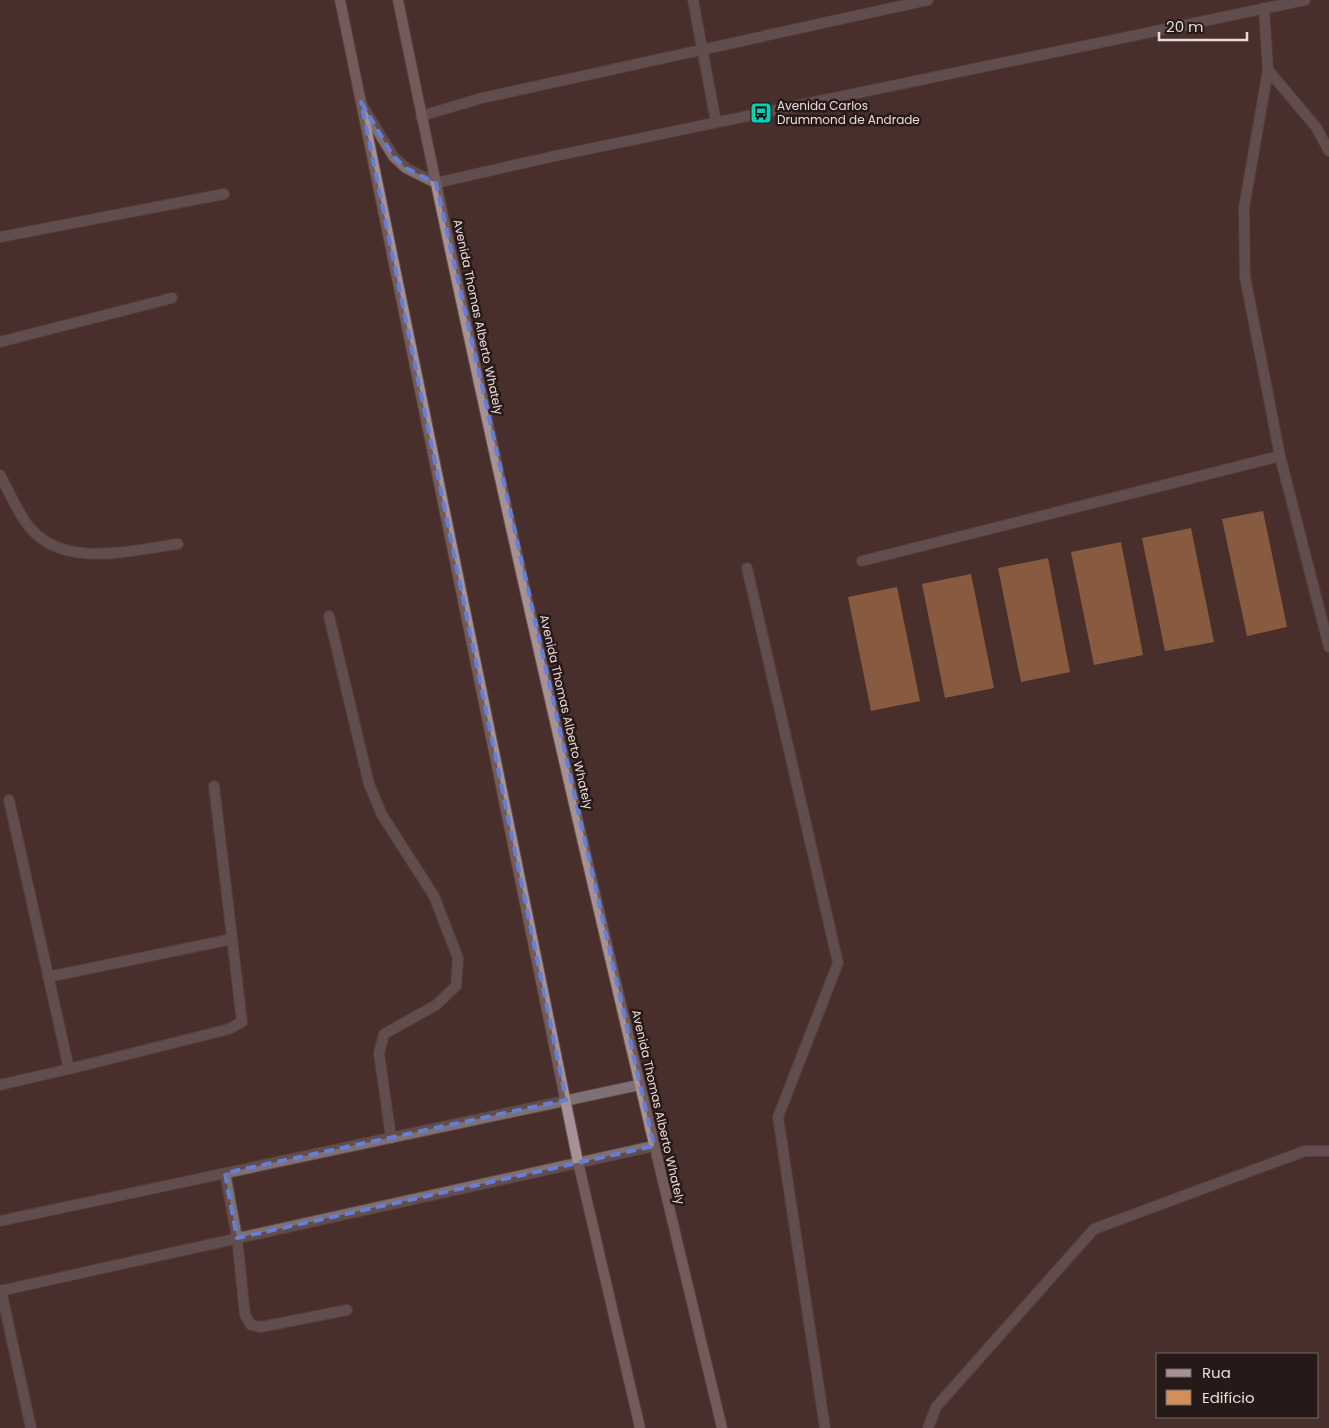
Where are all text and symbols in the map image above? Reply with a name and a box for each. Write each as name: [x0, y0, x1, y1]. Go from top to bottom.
scale bar: [1159, 10, 1246, 42]
text: 20 m: [1166, 16, 1204, 37]
place label: Avenida Carlos Drummond de Andrade: [777, 97, 920, 128]
bus stop icon: Avenida Carlos Drummond de Andrade: [749, 101, 773, 125]
street label: Avenida Thomas Alberto Whately: [449, 218, 508, 416]
street label: Avenida Thomas Alberto Whately: [536, 613, 597, 811]
street label: Avenida Thomas Alberto Whately: [628, 1008, 689, 1206]
legend: [1156, 1353, 1319, 1418]
text: Rua: [1202, 1362, 1231, 1383]
text: Edifício: [1202, 1387, 1255, 1408]

